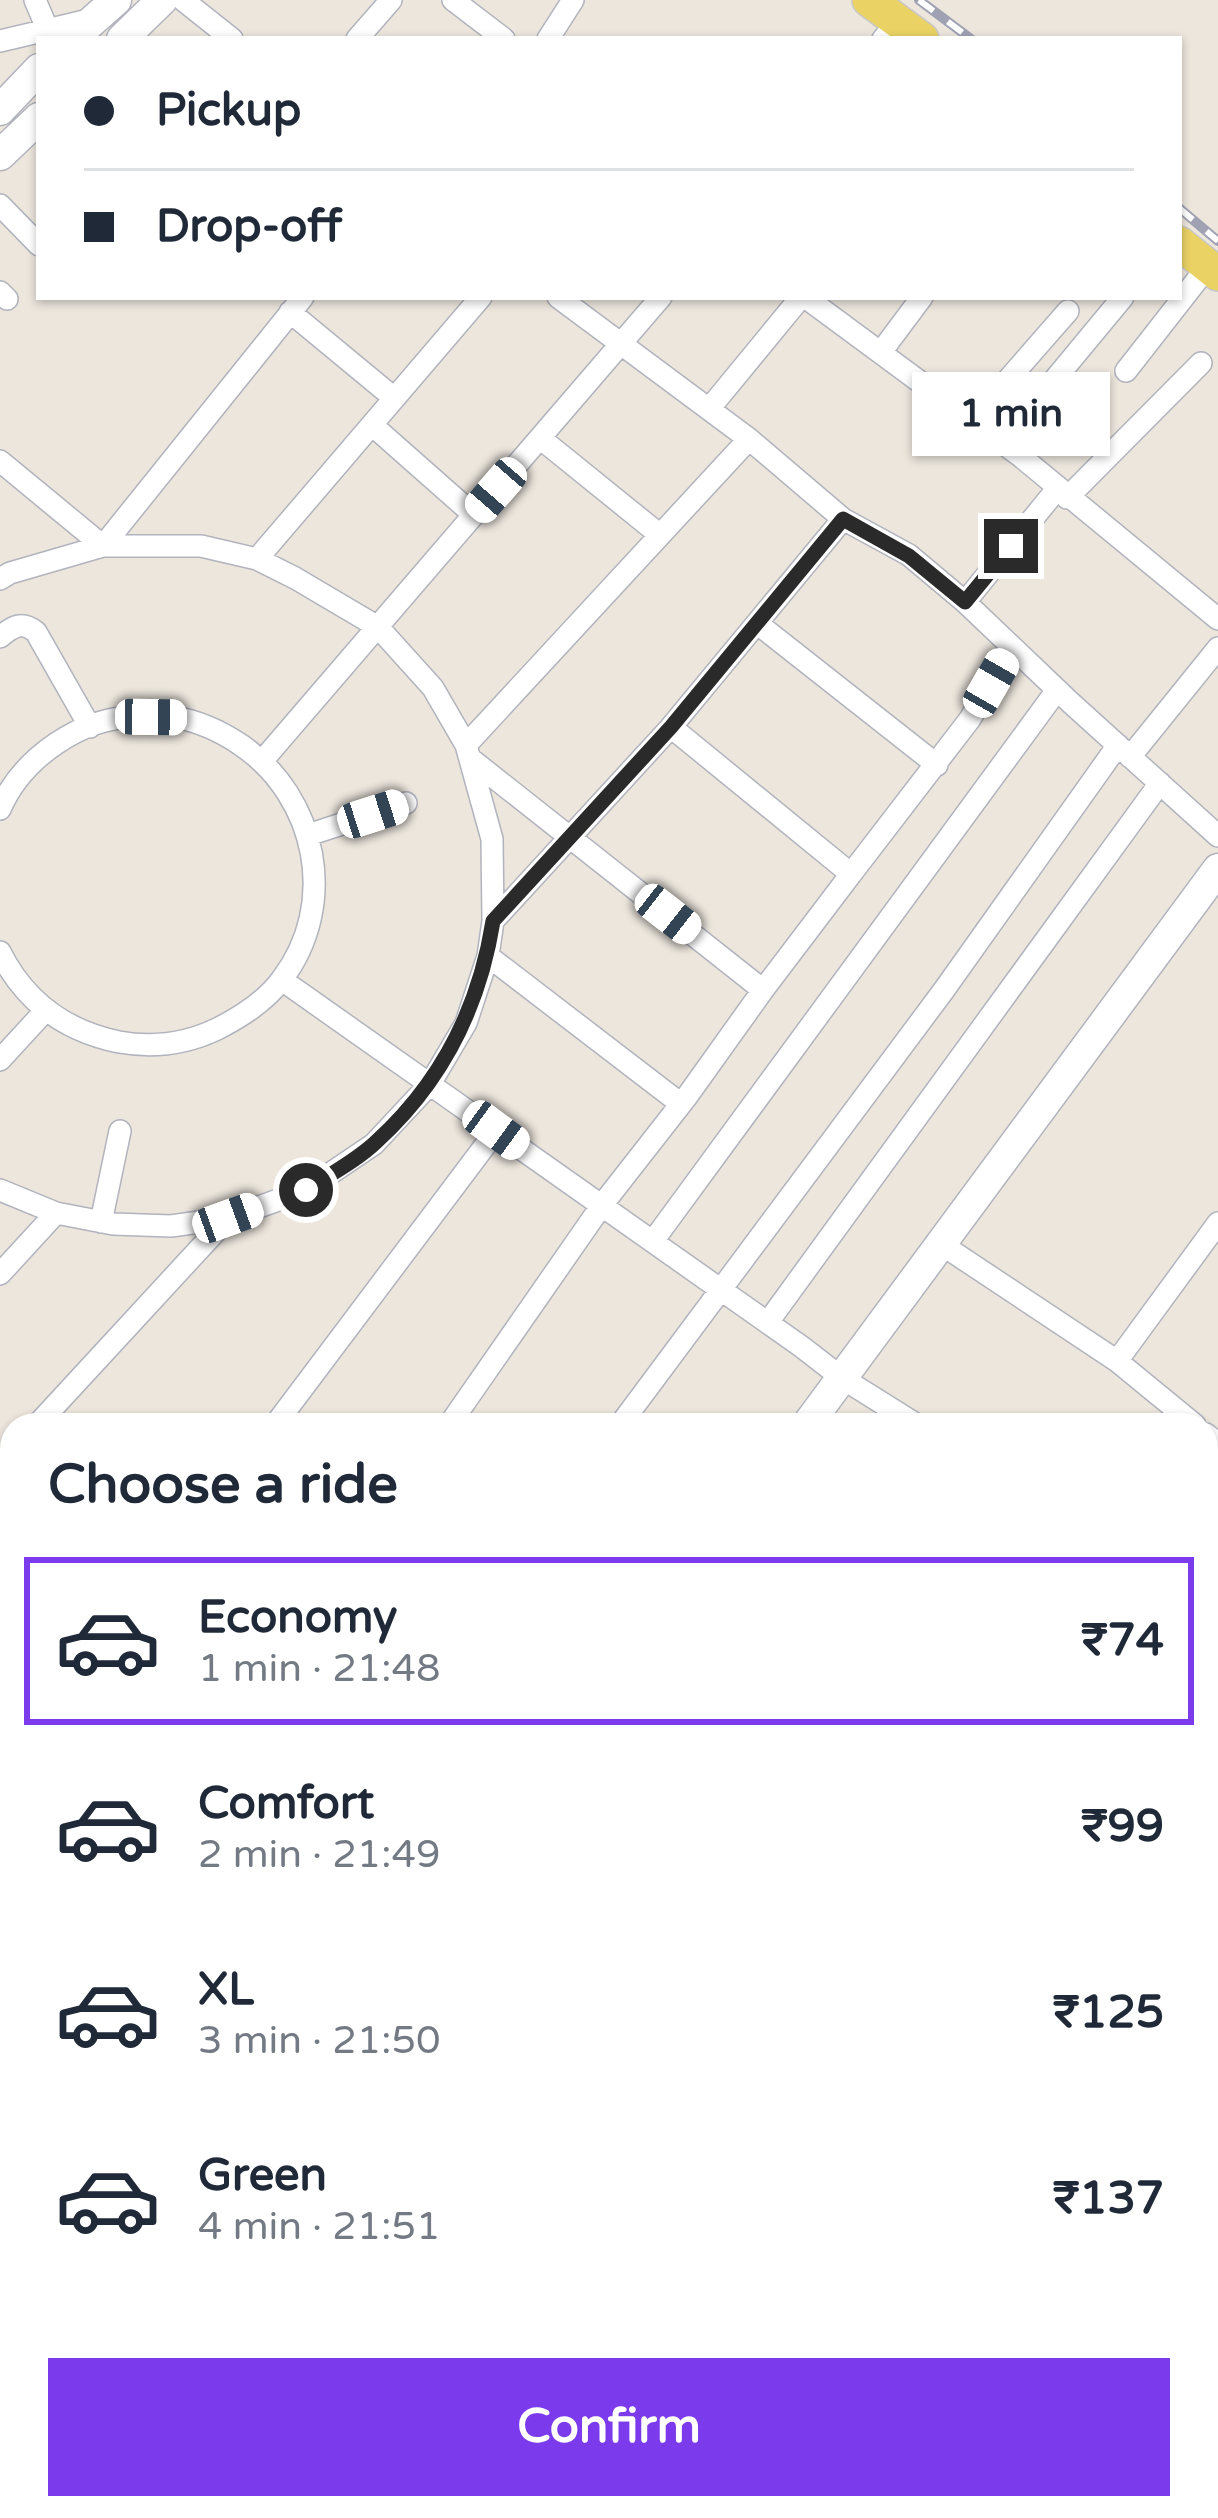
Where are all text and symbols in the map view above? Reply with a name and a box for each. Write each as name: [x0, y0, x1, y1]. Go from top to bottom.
text: Pickup: [156, 84, 301, 138]
text: Drop-off: [156, 200, 342, 254]
callout: 1 min: [912, 372, 1110, 456]
text: 1 min: [959, 390, 1063, 437]
car: [459, 451, 533, 529]
route end: [984, 519, 1038, 573]
car: [957, 643, 1025, 723]
car: [115, 698, 187, 736]
car: [333, 786, 413, 842]
car: [629, 878, 707, 950]
car: [456, 1094, 536, 1166]
route start: [279, 1163, 333, 1217]
car: [188, 1189, 268, 1247]
text: Choose a ride: [48, 1452, 398, 1517]
icon: car: [54, 1587, 162, 1695]
text: Economy: [198, 1591, 397, 1645]
text: ₹74: [1081, 1614, 1164, 1668]
text: 1 min · 21:48: [198, 1645, 440, 1692]
icon: car: [54, 1773, 162, 1881]
text: Comfort: [198, 1777, 374, 1831]
text: ₹99: [1081, 1800, 1164, 1854]
text: 2 min · 21:49: [198, 1831, 440, 1878]
icon: car: [54, 1959, 162, 2067]
text: XL: [198, 1963, 254, 2017]
text: ₹125: [1053, 1986, 1164, 2040]
text: 3 min · 21:50: [198, 2017, 440, 2064]
icon: car: [54, 2145, 162, 2253]
text: Green: [198, 2149, 327, 2203]
text: ₹137: [1053, 2172, 1164, 2226]
text: 4 min · 21:51: [198, 2203, 440, 2250]
button: Confirm: [48, 2358, 1170, 2496]

